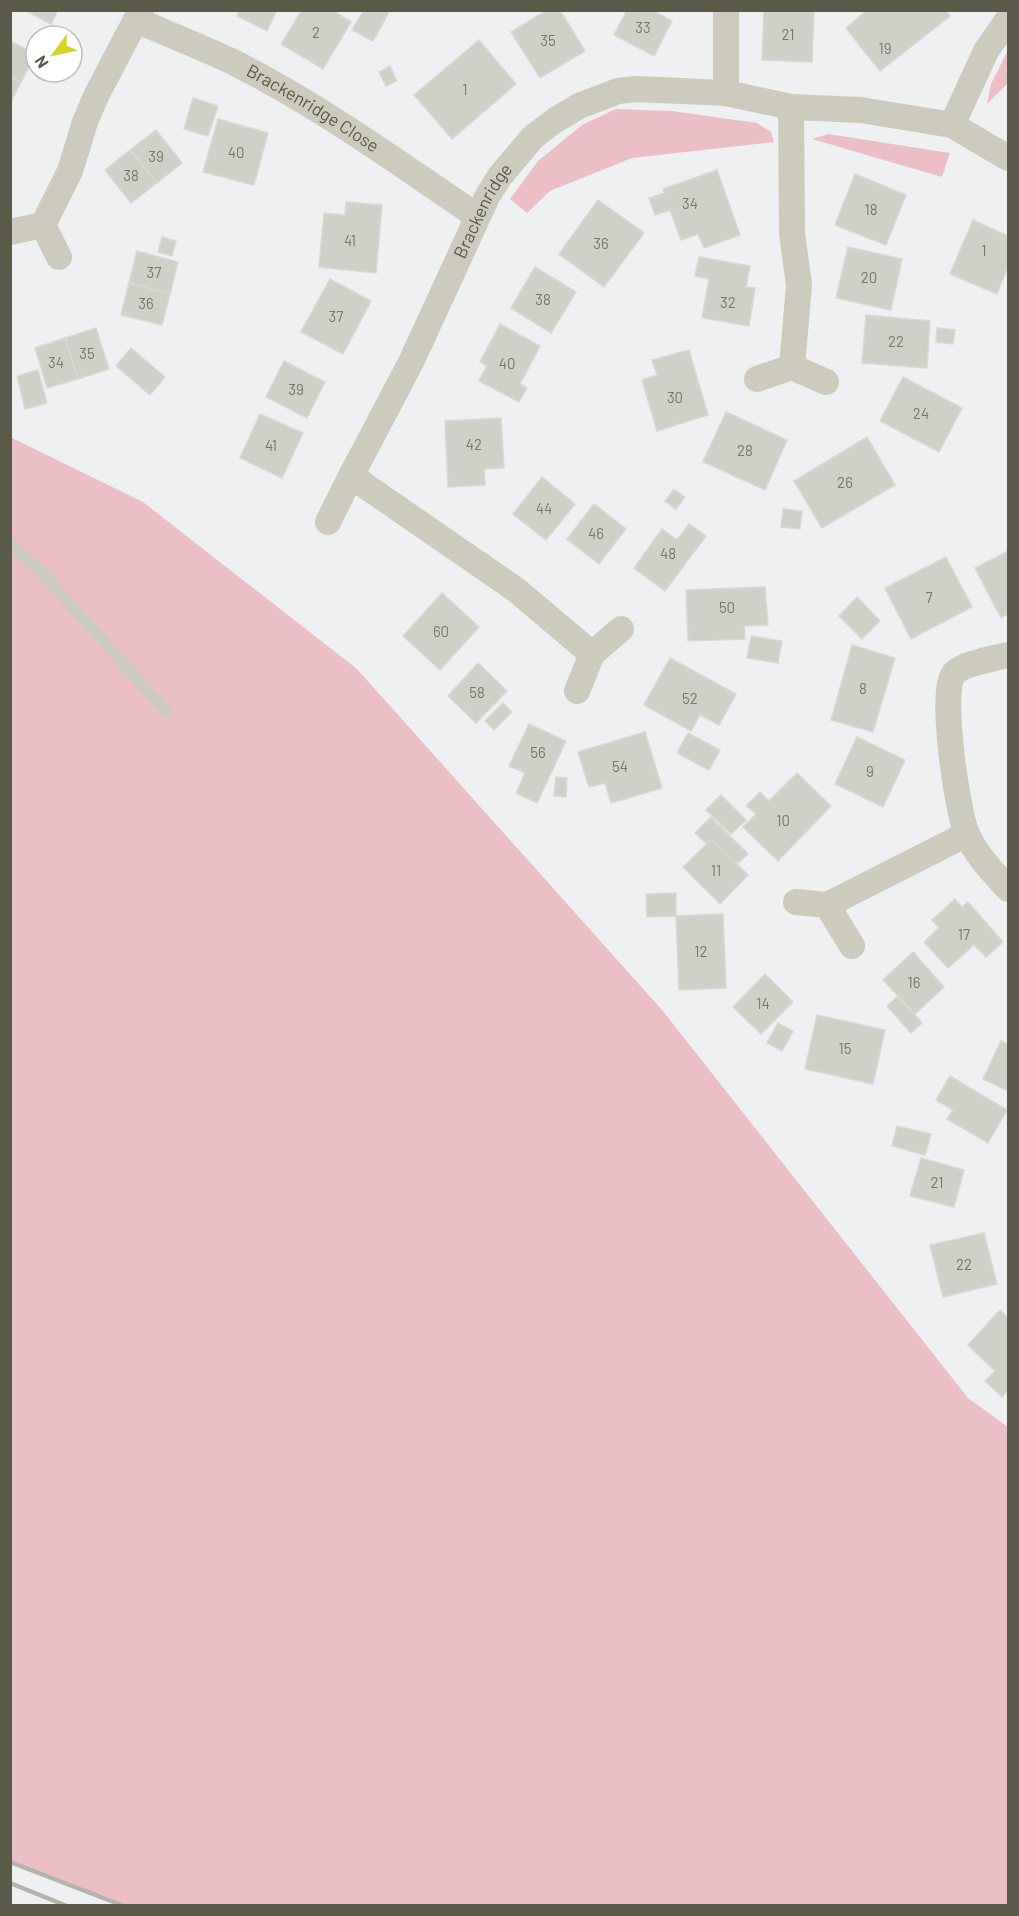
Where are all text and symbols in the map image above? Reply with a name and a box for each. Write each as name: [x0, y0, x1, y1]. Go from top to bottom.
house number: 33: [635, 18, 651, 36]
house number: 2: [312, 23, 320, 41]
north arrow: [24, 24, 84, 84]
house number: 21: [781, 25, 795, 43]
house number: 35: [540, 31, 556, 49]
house number: 19: [878, 39, 892, 57]
text: N: [30, 53, 52, 72]
street label: Brackenridge Close: [243, 59, 384, 156]
house number: 1: [462, 80, 468, 98]
house number: 40: [228, 143, 244, 161]
house number: 39: [148, 147, 164, 165]
street label: Brackenridge: [448, 158, 516, 262]
house number: 38: [123, 166, 139, 184]
house number: 34: [682, 194, 698, 212]
house number: 18: [864, 200, 878, 218]
house number: 41: [344, 231, 356, 249]
house number: 36: [593, 234, 609, 252]
house number: 1: [981, 241, 987, 259]
house number: 37: [147, 263, 161, 281]
house number: 20: [861, 268, 877, 286]
house number: 38: [535, 290, 551, 308]
house number: 32: [720, 293, 736, 311]
house number: 36: [138, 294, 154, 312]
house number: 37: [329, 307, 343, 325]
house number: 22: [888, 332, 904, 350]
house number: 35: [79, 344, 95, 362]
house number: 34: [48, 353, 64, 371]
house number: 40: [499, 354, 515, 372]
house number: 39: [288, 380, 304, 398]
house number: 30: [667, 388, 683, 406]
house number: 24: [913, 404, 929, 422]
house number: 42: [466, 435, 482, 453]
house number: 41: [265, 436, 277, 454]
house number: 28: [737, 441, 753, 459]
house number: 26: [837, 473, 853, 491]
house number: 44: [536, 499, 552, 517]
house number: 46: [588, 524, 604, 542]
house number: 48: [660, 544, 676, 562]
house number: 7: [925, 588, 933, 606]
house number: 50: [719, 598, 735, 616]
house number: 60: [433, 622, 449, 640]
house number: 8: [859, 679, 867, 697]
house number: 58: [469, 683, 485, 701]
house number: 52: [682, 689, 698, 707]
house number: 56: [530, 743, 546, 761]
house number: 54: [612, 757, 628, 775]
house number: 9: [866, 762, 874, 780]
house number: 10: [776, 811, 790, 829]
house number: 11: [711, 861, 721, 879]
house number: 17: [958, 925, 970, 943]
house number: 12: [694, 942, 708, 960]
house number: 16: [908, 973, 920, 991]
house number: 14: [756, 994, 770, 1012]
house number: 15: [839, 1039, 851, 1057]
house number: 21: [930, 1173, 944, 1191]
house number: 22: [956, 1255, 972, 1273]

